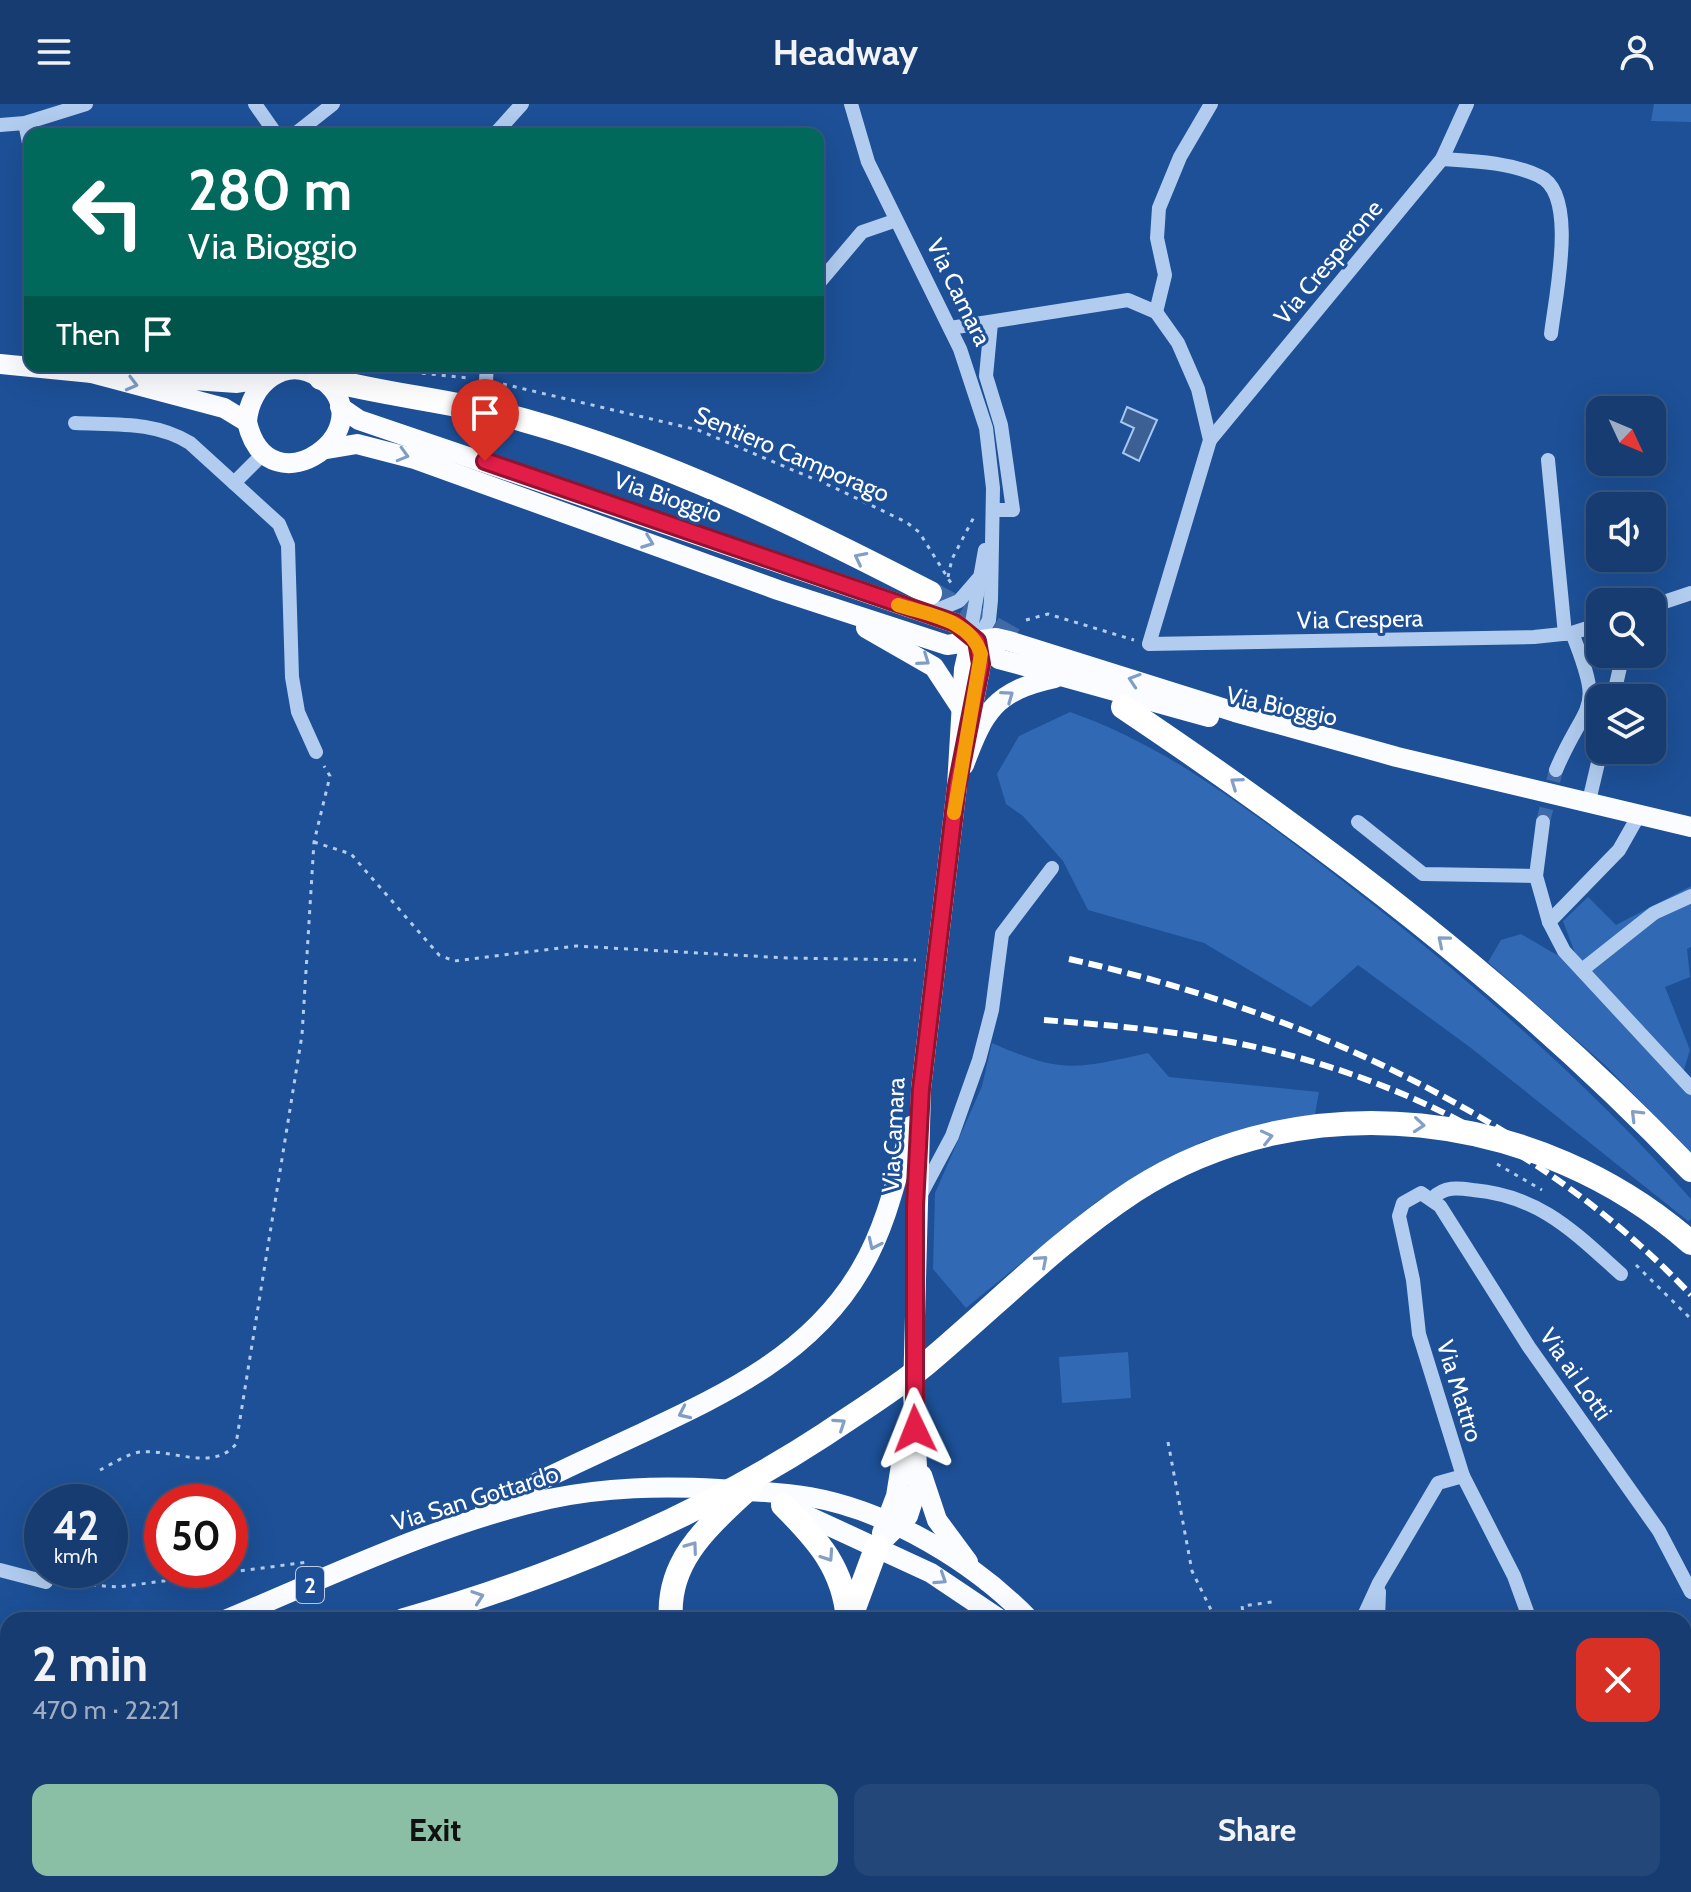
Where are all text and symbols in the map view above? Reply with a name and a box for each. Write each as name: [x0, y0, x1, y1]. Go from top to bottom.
icon: menu: [32, 30, 76, 74]
text: Headway: [773, 30, 918, 74]
icon: person: [1615, 30, 1659, 74]
text: 280 m: [188, 156, 352, 224]
icon: left: [56, 160, 160, 264]
street label: Via Cresperone: [1268, 194, 1388, 330]
text: Via Bioggio: [188, 224, 357, 268]
street label: Via Camara: [921, 234, 998, 351]
icon: arrive: [136, 312, 180, 356]
text: Then: [56, 316, 120, 353]
one-way arrow: [125, 374, 139, 391]
pin: [451, 379, 519, 461]
icon: arrive: [463, 391, 507, 435]
north arrow: [1586, 396, 1666, 476]
map controls: [1586, 396, 1666, 764]
street label: Sentiero Camporago: [690, 400, 894, 508]
one-way arrow: [396, 446, 409, 462]
street label: Via Bioggio: [610, 465, 726, 529]
button: sound: [1586, 492, 1666, 572]
one-way arrow: [640, 532, 654, 549]
one-way arrow: [854, 552, 869, 567]
button: search: [1586, 588, 1666, 668]
street label: Via Crespera: [1297, 603, 1424, 635]
one-way arrow: [915, 650, 930, 665]
one-way arrow: [1128, 673, 1142, 689]
street label: Via Bioggio: [1224, 680, 1340, 732]
button: layers: [1586, 684, 1666, 764]
one-way arrow: [999, 691, 1013, 706]
one-way arrow: [1230, 779, 1244, 793]
one-way arrow: [1437, 936, 1452, 951]
street label: Via Camara: [875, 1076, 911, 1193]
one-way arrow: [1631, 1110, 1645, 1124]
one-way arrow: [1413, 1116, 1426, 1133]
one-way arrow: [1259, 1129, 1273, 1146]
one-way arrow: [867, 1235, 883, 1250]
one-way arrow: [1032, 1256, 1047, 1271]
street label: Via ai Lotti: [1534, 1322, 1618, 1426]
street label: Via Mattro: [1431, 1337, 1489, 1445]
position arrow: [873, 1387, 957, 1471]
one-way arrow: [678, 1403, 693, 1419]
one-way arrow: [831, 1419, 845, 1434]
street label: Via San Gottardo: [388, 1459, 562, 1537]
speed limit sign: 50: [144, 1484, 248, 1588]
text: 42: [53, 1501, 99, 1550]
one-way arrow: [682, 1541, 697, 1556]
text: km/h: [54, 1544, 98, 1568]
one-way arrow: [818, 1547, 833, 1561]
road number: 2: [296, 1567, 324, 1603]
one-way arrow: [932, 1570, 947, 1585]
one-way arrow: [470, 1590, 484, 1606]
text: 2 min: [32, 1635, 148, 1693]
button: close: [1576, 1638, 1660, 1722]
text: 470 m · 22:21: [32, 1694, 179, 1726]
button: Exit: [32, 1784, 838, 1876]
button: Share: [854, 1784, 1660, 1876]

